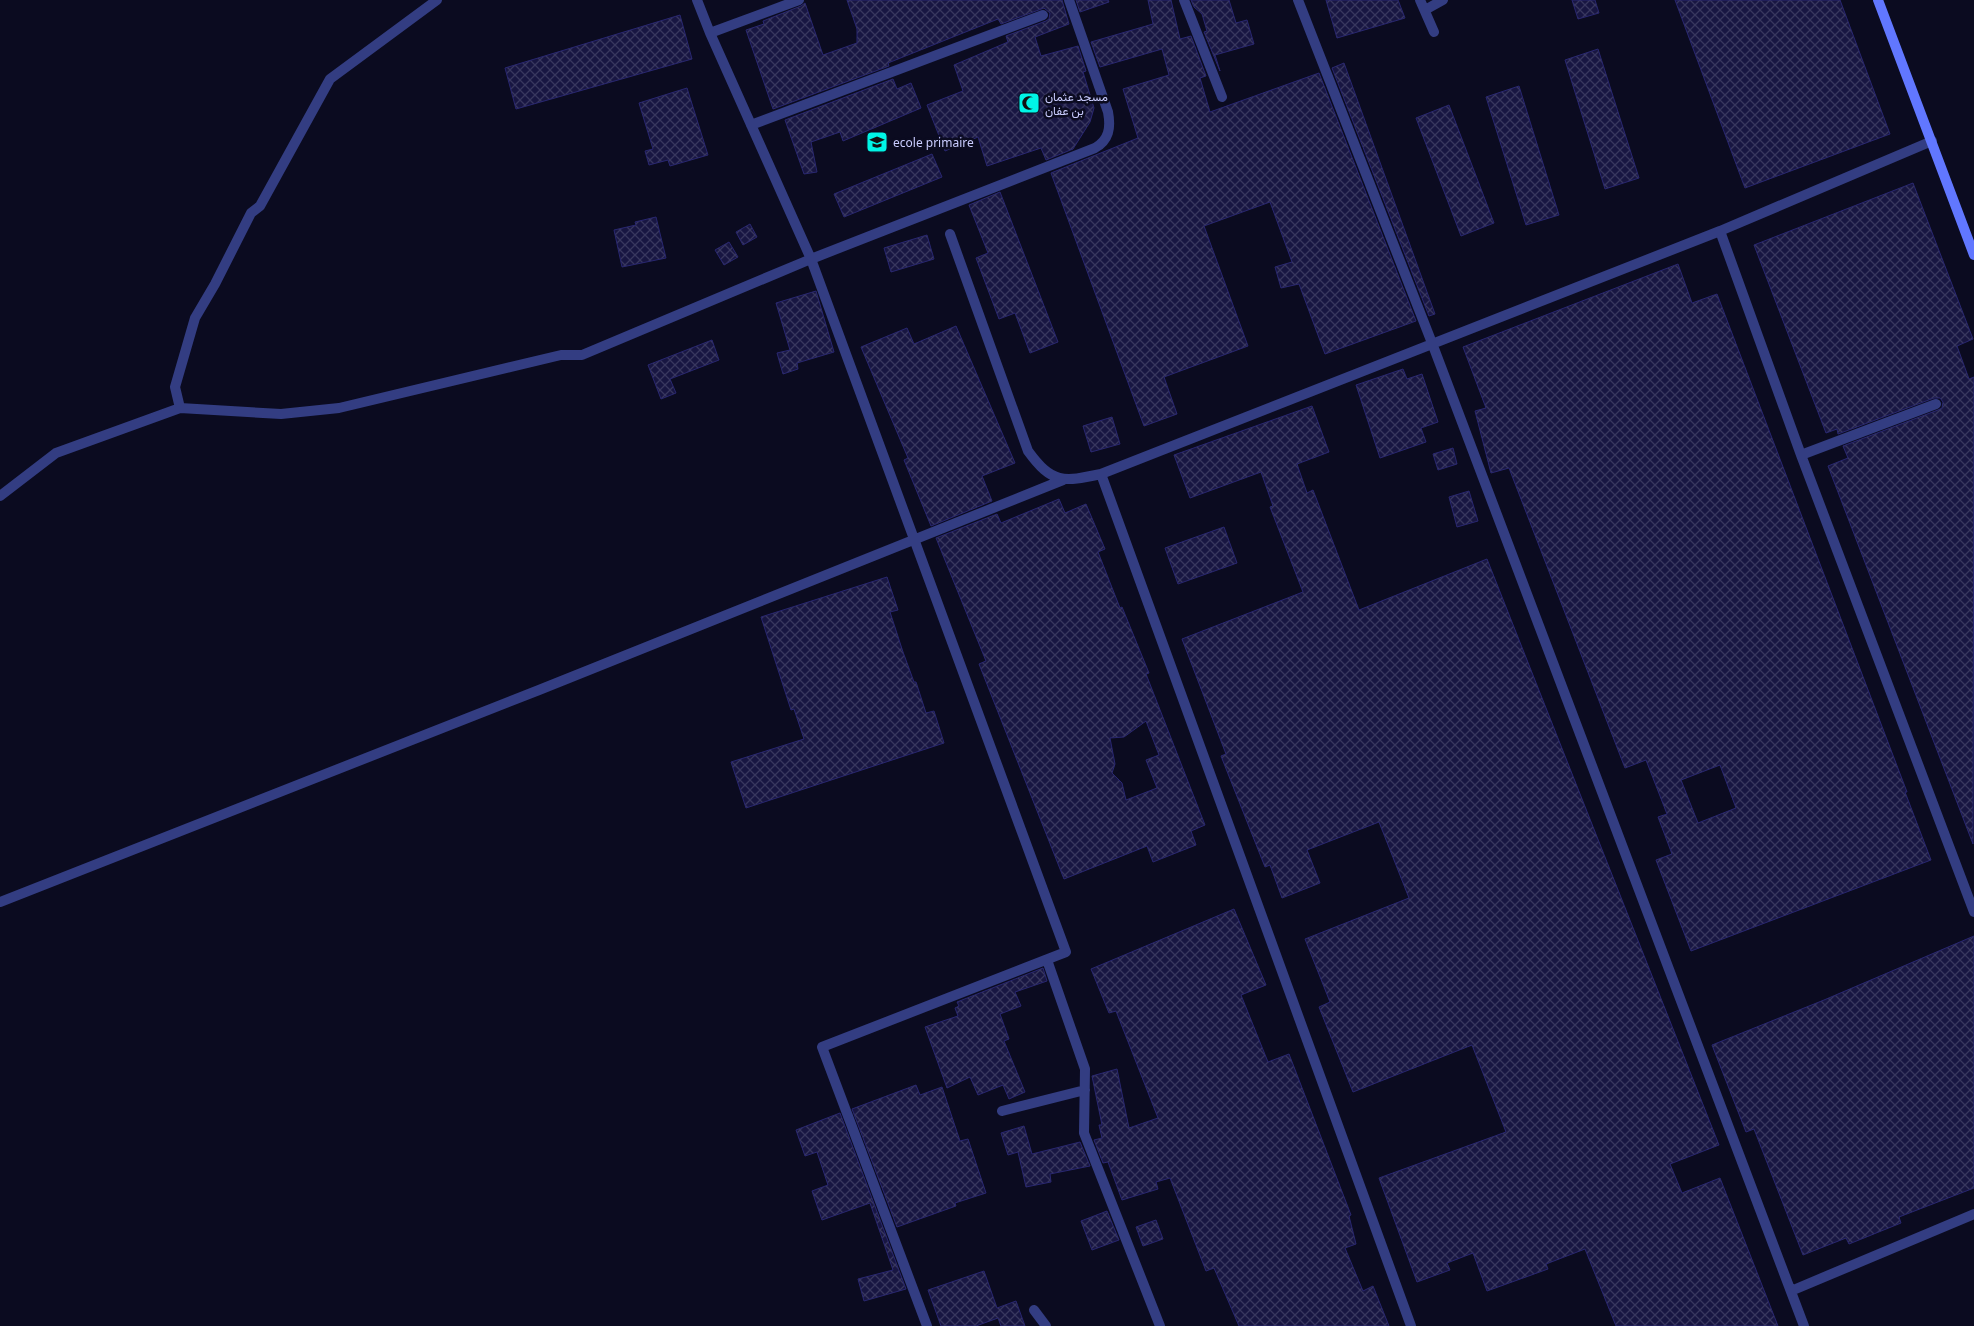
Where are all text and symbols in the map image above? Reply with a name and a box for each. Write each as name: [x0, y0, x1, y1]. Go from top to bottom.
place label: مسجد عثمان بن عفان: [1045, 88, 1108, 119]
mosque icon: مسجد عثمان بن عفان: [1017, 91, 1041, 115]
school or university icon: ecole primaire: [865, 130, 889, 154]
place label: ecole primaire: [893, 134, 974, 151]

